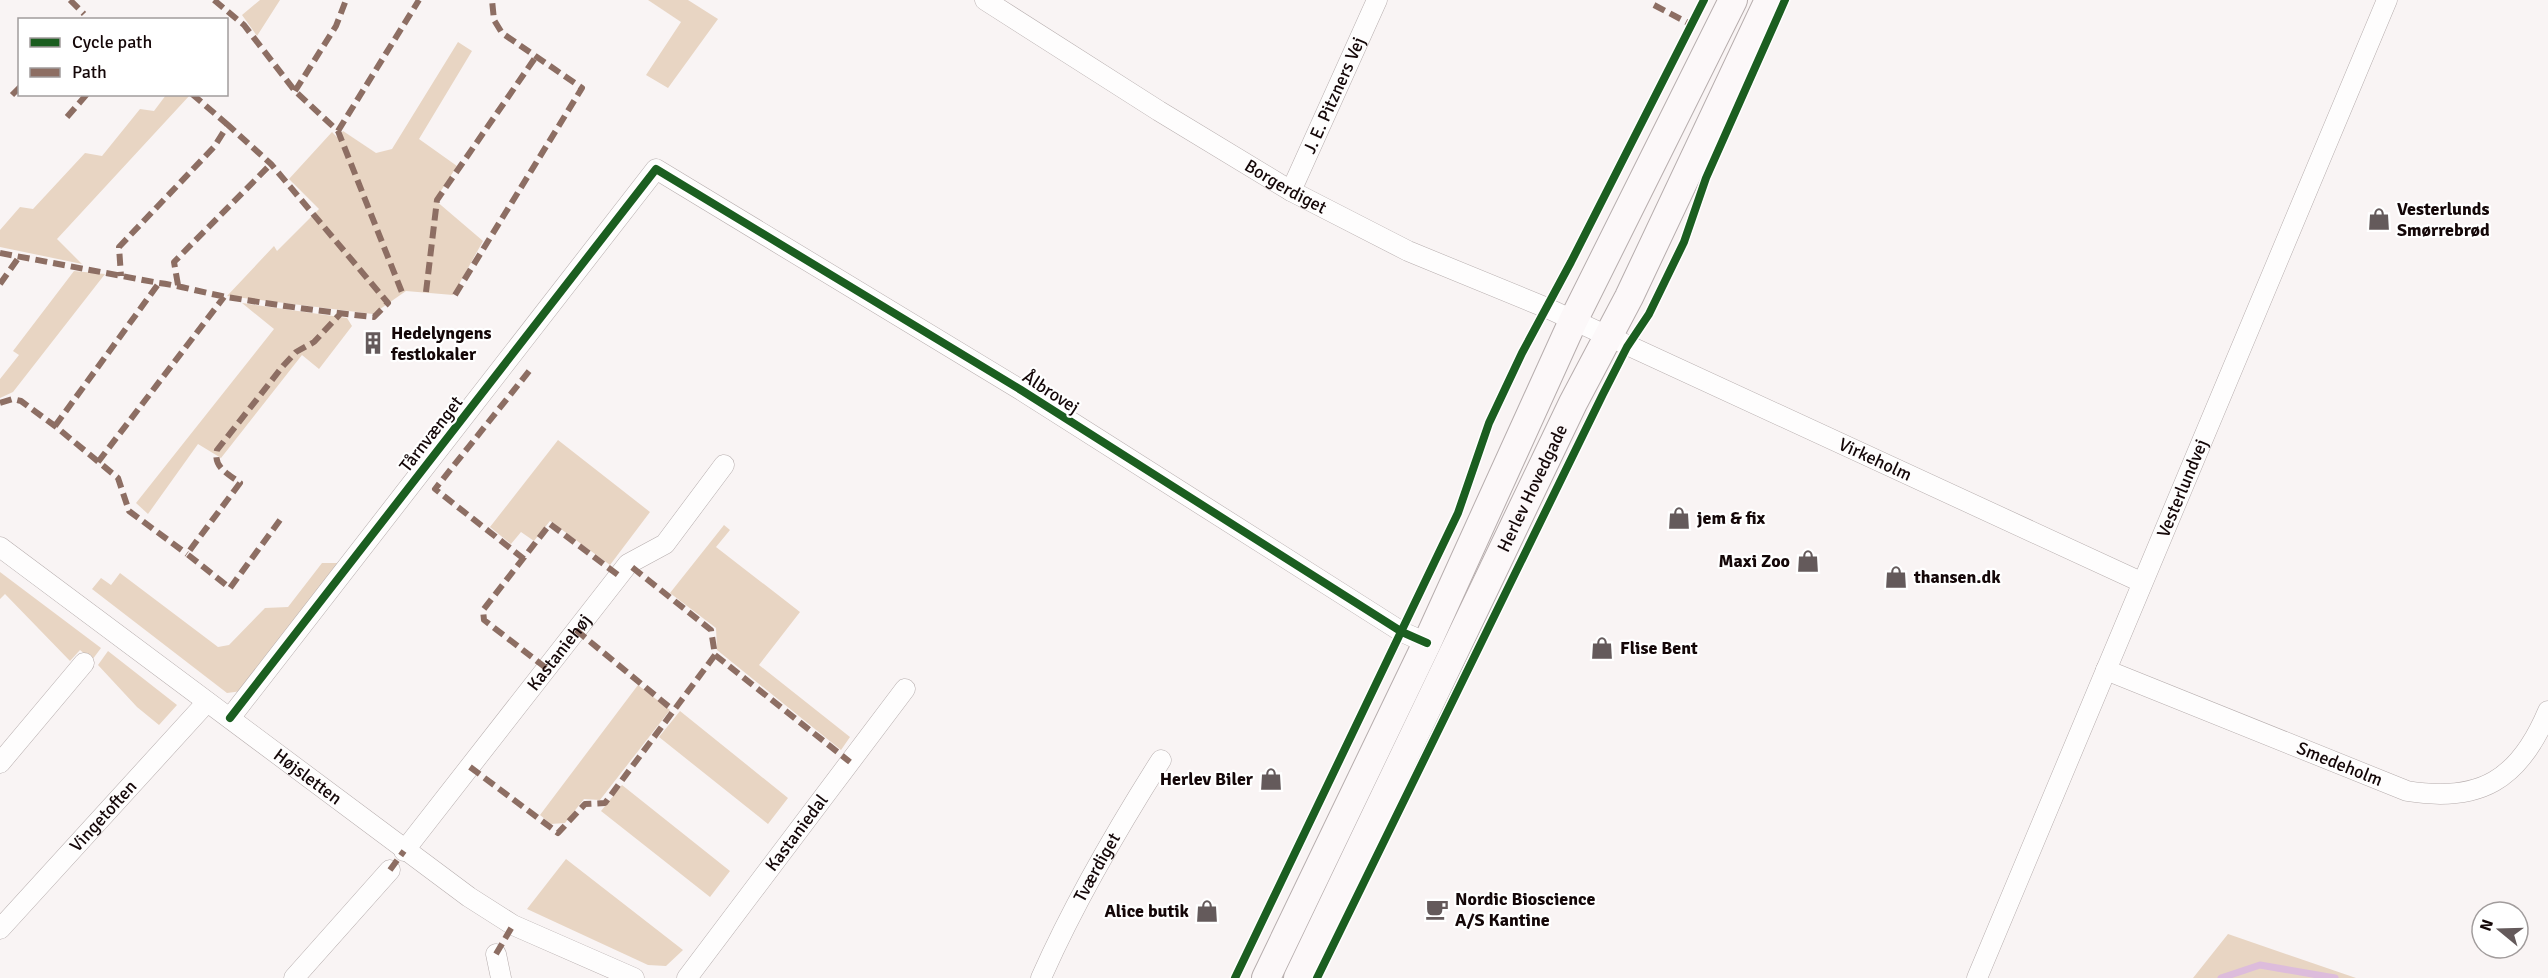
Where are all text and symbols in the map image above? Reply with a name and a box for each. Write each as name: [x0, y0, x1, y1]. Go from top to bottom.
legend: [18, 18, 228, 96]
text: Cycle path: [72, 31, 152, 53]
street label: J. E. Pitzners Vej: [1298, 33, 1370, 157]
text: Path: [72, 61, 107, 83]
street label: Borgerdiget: [1241, 155, 1330, 218]
place label: Vesterlunds Smørrebrød: [2397, 198, 2490, 241]
shop icon: Vesterlunds Smørrebrød: [2366, 206, 2392, 232]
place label: Hedelyngens festlokaler: [390, 322, 492, 365]
building icon: Hedelyngens festlokaler: [360, 330, 386, 356]
street label: Ålbrovej: [1019, 366, 1083, 418]
street label: Tårnvænget: [395, 392, 467, 476]
street label: Herlev Hovedgade: [1492, 421, 1572, 556]
street label: Virkeholm: [1835, 433, 1915, 486]
street label: Vesterlundvej: [2152, 436, 2213, 541]
shop icon: jem & fix: [1666, 505, 1692, 531]
place label: jem & fix: [1697, 507, 1766, 529]
shop icon: Maxi Zoo: [1795, 548, 1821, 574]
place label: Maxi Zoo: [1719, 550, 1790, 572]
shop icon: thansen.dk: [1883, 564, 1909, 590]
place label: thansen.dk: [1913, 566, 2001, 588]
street label: Kastaniehøj: [522, 610, 596, 695]
shop icon: Flise Bent: [1589, 635, 1615, 661]
place label: Flise Bent: [1620, 637, 1698, 659]
street label: Smedeholm: [2294, 737, 2386, 791]
street label: Højsletten: [269, 744, 346, 809]
shop icon: Herlev Biler: [1258, 766, 1284, 792]
place label: Herlev Biler: [1160, 768, 1254, 790]
street label: Vingetoften: [65, 775, 141, 856]
street label: Kastaniedal: [760, 790, 833, 876]
street label: Tværdiget: [1069, 829, 1125, 906]
place label: Nordic Bioscience A/S Kantine: [1455, 888, 1595, 931]
cafe icon: Nordic Bioscience A/S Kantine: [1424, 896, 1450, 922]
shop icon: Alice butik: [1194, 898, 1220, 924]
place label: Alice butik: [1105, 900, 1190, 922]
north arrow: [2470, 900, 2530, 960]
text: N: [2475, 917, 2498, 934]

